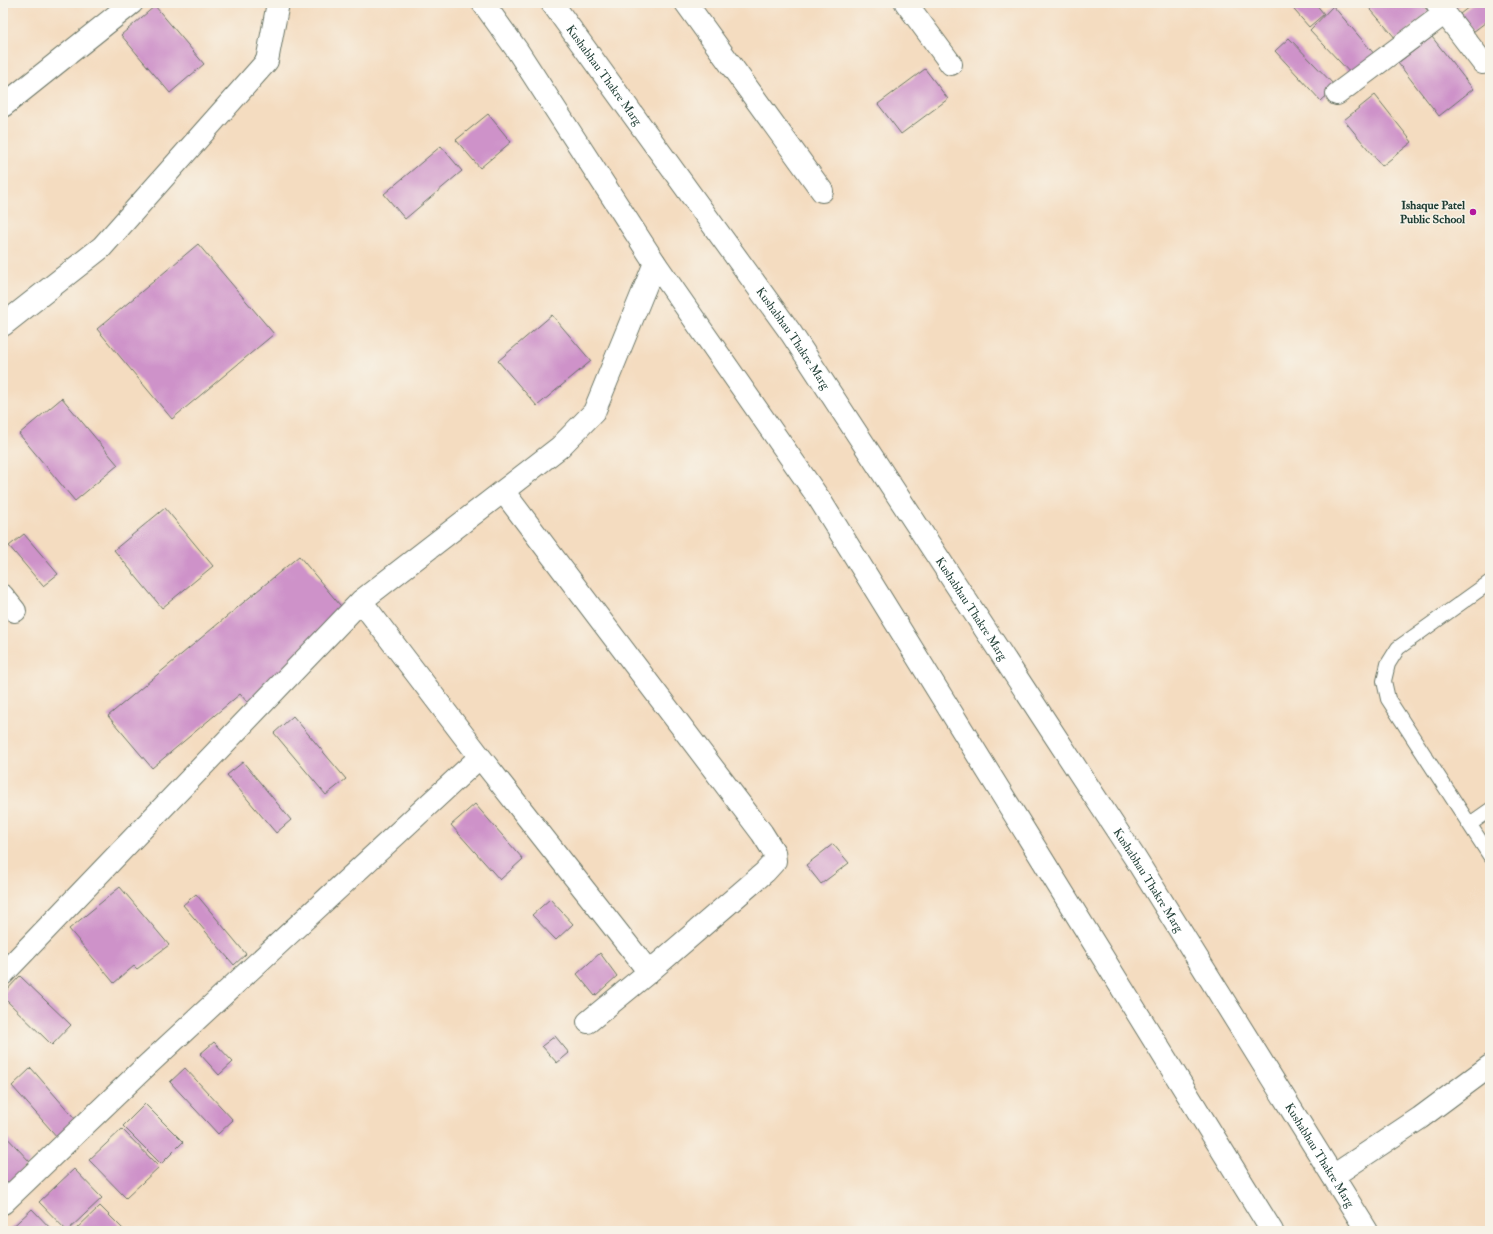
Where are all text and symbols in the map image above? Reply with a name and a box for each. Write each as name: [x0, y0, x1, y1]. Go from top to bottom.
street label: Kushabhau Thakre Marg: [563, 22, 646, 129]
place label: Ishaque Patel Public School: [1400, 198, 1466, 227]
marker: Ishaque Patel Public School: [1468, 207, 1478, 217]
street label: Kushabhau Thakre Marg: [753, 284, 834, 393]
street label: Kushabhau Thakre Marg: [932, 554, 1011, 664]
street label: Kushabhau Thakre Marg: [1110, 825, 1187, 936]
street label: Kushabhau Thakre Marg: [1282, 1100, 1358, 1211]

